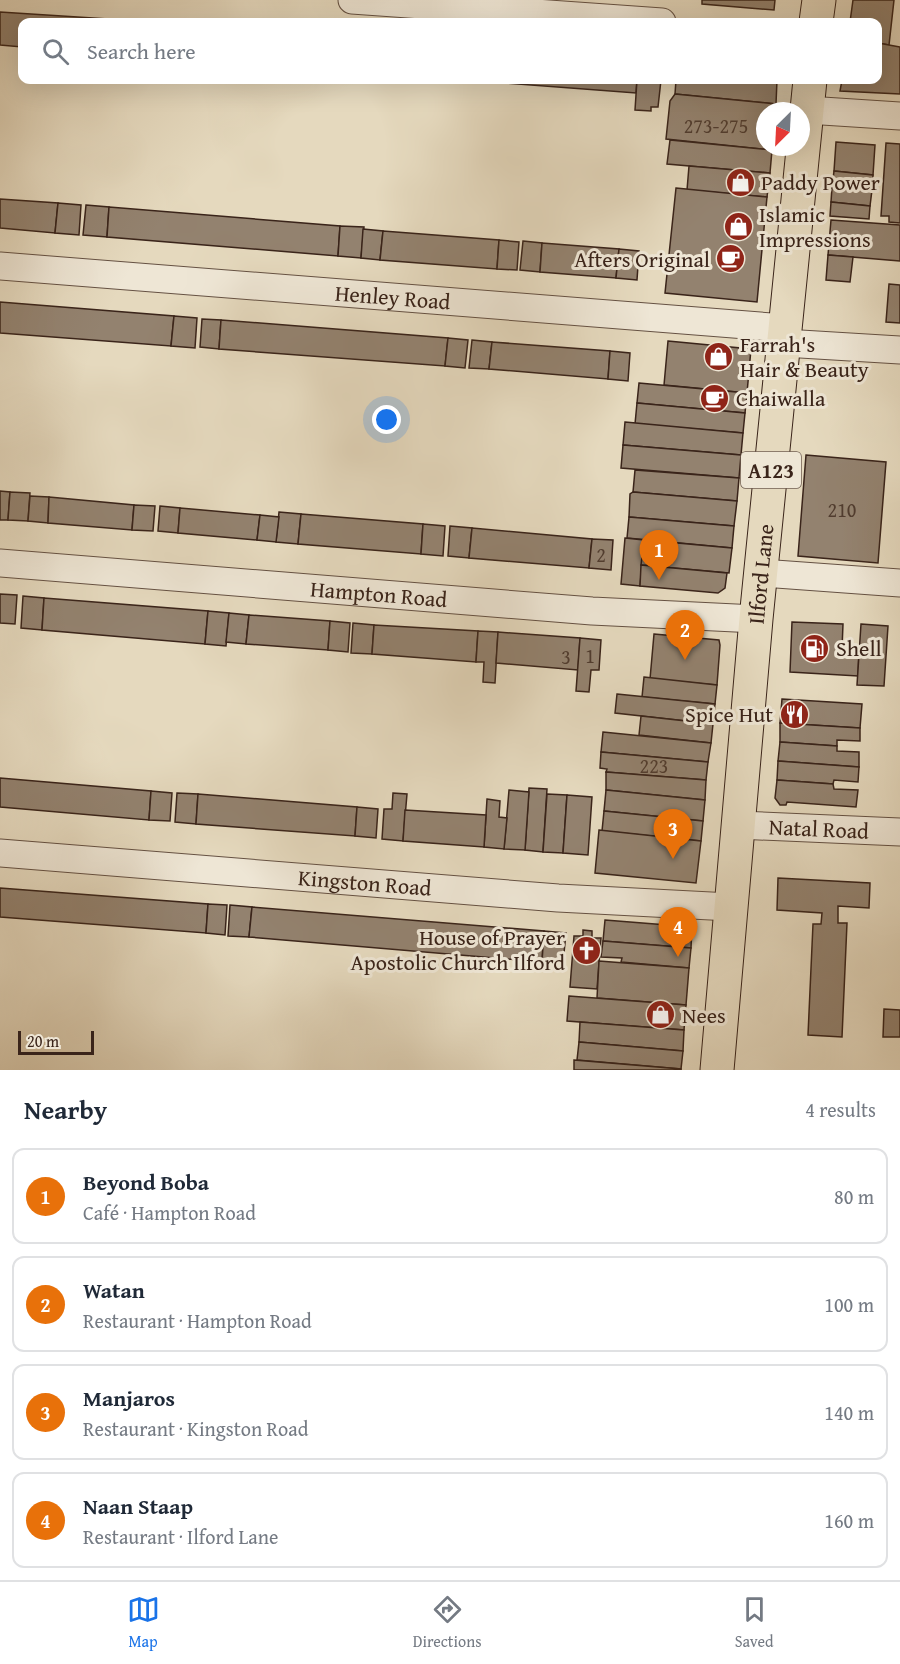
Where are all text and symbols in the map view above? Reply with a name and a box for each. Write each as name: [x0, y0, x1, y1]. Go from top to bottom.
search box: [18, 18, 882, 84]
icon: search: [39, 35, 72, 68]
text: Search here: [87, 35, 196, 67]
north arrow: [756, 102, 810, 156]
house number: 273-275: [684, 111, 748, 140]
shop icon: Paddy Power: [724, 166, 756, 198]
place label: Paddy Power: [761, 166, 880, 198]
place label: Islamic Impressions: [759, 198, 871, 255]
shop icon: Islamic Impressions: [722, 211, 754, 243]
place label: Afters Original: [574, 243, 710, 275]
cafe icon: Afters Original: [715, 243, 747, 275]
street label: Henley Road: [334, 277, 452, 318]
place label: Farrah's Hair & Beauty: [740, 328, 869, 385]
shop icon: Farrah's Hair & Beauty: [703, 341, 735, 373]
cafe icon: Chaiwalla: [699, 382, 731, 414]
place label: Chaiwalla: [736, 382, 826, 414]
your location: [372, 405, 401, 434]
road number: A123: [741, 452, 801, 488]
house number: 210: [828, 495, 856, 524]
street label: Ilford Lane: [740, 522, 781, 625]
pin: 1: [640, 530, 678, 580]
house number: 2: [596, 540, 606, 569]
street label: Hampton Road: [309, 572, 449, 615]
pin: 2: [666, 610, 704, 660]
fuel station icon: Shell: [799, 632, 831, 664]
place label: Shell: [836, 632, 882, 664]
house number: 1: [585, 641, 595, 670]
house number: 3: [561, 642, 571, 671]
place label: Spice Hut: [685, 698, 773, 730]
restaurant icon: Spice Hut: [778, 698, 810, 730]
house number: 223: [640, 751, 668, 780]
pin: 3: [654, 810, 692, 859]
street label: Natal Road: [768, 810, 870, 847]
street label: Kingston Road: [297, 861, 433, 904]
pin: 4: [658, 908, 698, 957]
place label: House of Prayer Apostolic Church Ilford: [351, 921, 565, 978]
church icon: House of Prayer Apostolic Church Ilford: [570, 934, 602, 966]
shop icon: Nees: [645, 999, 677, 1031]
place label: Nees: [682, 999, 726, 1031]
scale bar: [18, 1028, 94, 1056]
text: 20 m: [27, 1029, 59, 1053]
text: Nearby: [24, 1090, 107, 1129]
text: 4 results: [805, 1095, 876, 1124]
text: Beyond Boba: [83, 1166, 209, 1198]
text: 1: [40, 1182, 51, 1211]
text: 80 m: [834, 1182, 874, 1211]
text: Café · Hampton Road: [83, 1198, 256, 1227]
text: Watan: [83, 1274, 145, 1306]
text: 2: [40, 1290, 51, 1319]
text: 100 m: [824, 1290, 874, 1319]
text: Restaurant · Hampton Road: [83, 1306, 312, 1335]
text: Manjaros: [83, 1382, 175, 1414]
text: 3: [40, 1398, 51, 1427]
text: 140 m: [824, 1398, 874, 1427]
text: Restaurant · Kingston Road: [83, 1414, 308, 1443]
text: Naan Staap: [83, 1490, 193, 1522]
text: 4: [40, 1506, 51, 1535]
text: 160 m: [824, 1506, 874, 1535]
text: Restaurant · Ilford Lane: [83, 1522, 278, 1551]
tab: Map: [127, 1593, 160, 1653]
tab: Directions: [413, 1593, 482, 1653]
tab: Saved: [735, 1593, 773, 1653]

